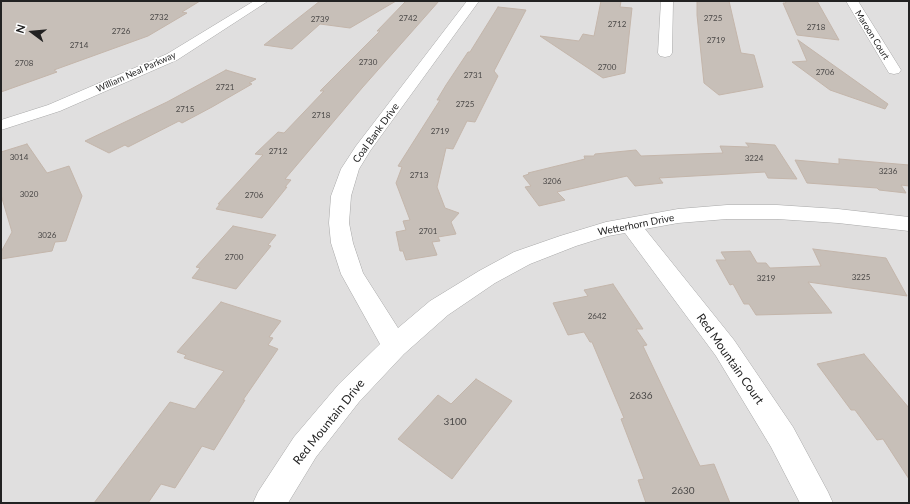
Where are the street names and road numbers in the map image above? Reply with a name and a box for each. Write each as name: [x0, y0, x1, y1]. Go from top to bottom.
street label: Maroon Court: [853, 8, 891, 62]
street label: William Neal Parkway: [95, 50, 177, 94]
street label: Coal Bank Drive: [350, 101, 402, 165]
street label: Wetterhorn Drive: [597, 212, 675, 238]
street label: Red Mountain Court: [693, 311, 767, 407]
street label: Red Mountain Drive: [290, 376, 368, 468]

